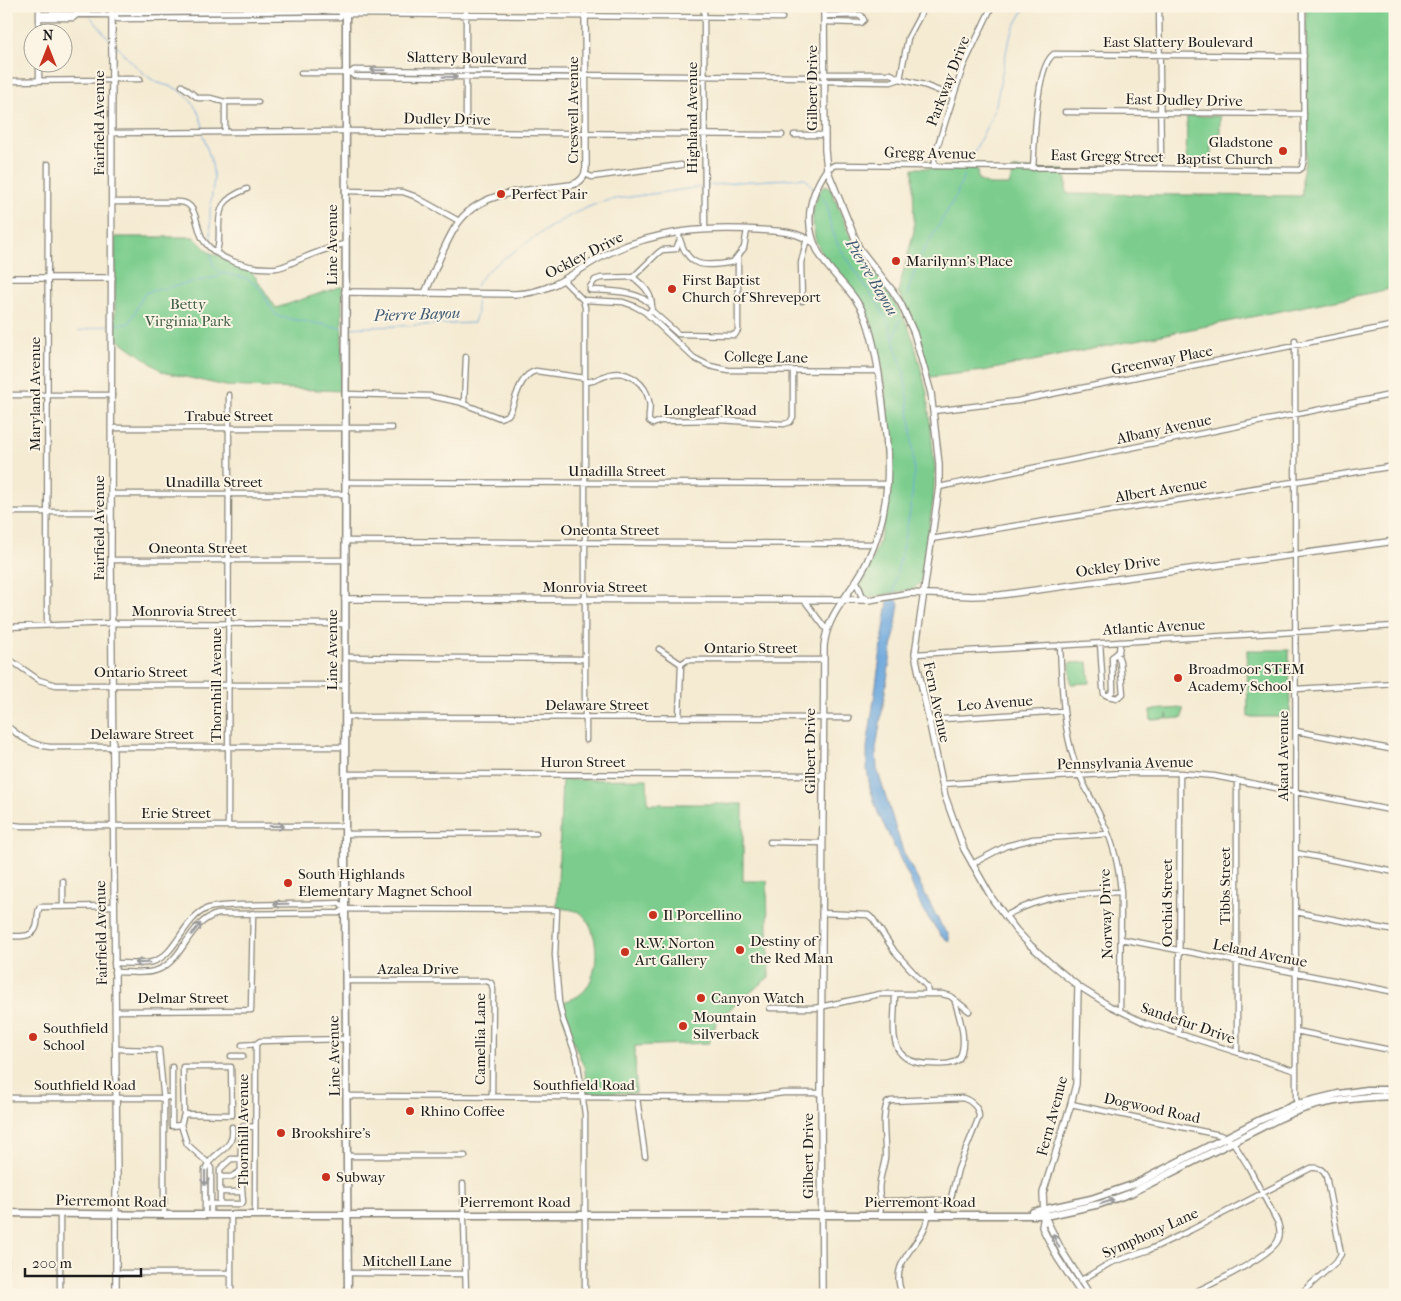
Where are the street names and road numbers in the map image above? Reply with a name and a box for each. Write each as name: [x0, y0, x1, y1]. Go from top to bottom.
street label: Parkway Drive: [923, 33, 974, 129]
street label: East Slattery Boulevard: [1103, 33, 1254, 51]
street label: Gilbert Drive: [803, 44, 821, 131]
street label: Slattery Boulevard: [407, 48, 528, 68]
street label: Creswell Avenue: [564, 56, 582, 164]
street label: Highland Avenue: [683, 61, 701, 174]
street label: Fairfield Avenue: [90, 70, 108, 176]
street label: East Dudley Drive: [1125, 90, 1243, 110]
street label: Dudley Drive: [403, 109, 491, 129]
street label: Gregg Avenue: [884, 143, 977, 163]
street label: East Gregg Street: [1050, 146, 1164, 166]
street label: Line Avenue: [323, 204, 341, 286]
street label: Ockley Drive: [542, 227, 627, 282]
street label: Maryland Avenue: [26, 336, 44, 451]
street label: Greenway Place: [1110, 341, 1215, 379]
street label: College Lane: [724, 347, 809, 367]
street label: Longleaf Road: [663, 401, 757, 419]
street label: Trabue Street: [185, 407, 274, 425]
street label: Albany Avenue: [1114, 410, 1214, 448]
street label: Unadilla Street: [568, 462, 667, 480]
street label: Unadilla Street: [165, 473, 264, 491]
street label: Albert Avenue: [1113, 474, 1209, 506]
street label: Fairfield Avenue: [90, 475, 108, 581]
street label: Oneonta Street: [560, 521, 660, 539]
street label: Oneonta Street: [148, 539, 248, 557]
street label: Ockley Drive: [1075, 551, 1162, 581]
street label: Monrovia Street: [542, 578, 648, 596]
street label: Monrovia Street: [131, 602, 237, 620]
street label: Line Avenue: [323, 609, 341, 691]
street label: Atlantic Avenue: [1101, 615, 1206, 639]
street label: Thornhill Avenue: [207, 627, 225, 742]
street label: Ontario Street: [704, 639, 799, 657]
street label: Fern Avenue: [920, 660, 954, 745]
street label: Ontario Street: [94, 663, 189, 681]
street label: Leo Avenue: [957, 691, 1034, 715]
street label: Delaware Street: [545, 696, 650, 714]
street label: Gilbert Drive: [801, 707, 819, 794]
street label: Akard Avenue: [1274, 710, 1292, 802]
street label: Delaware Street: [90, 725, 195, 743]
street label: Huron Street: [540, 753, 626, 771]
street label: Pennsylvania Avenue: [1056, 753, 1194, 773]
street label: Erie Street: [141, 804, 212, 822]
street label: Tibbs Street: [1216, 846, 1234, 925]
street label: Orchid Street: [1158, 858, 1176, 947]
street label: Norway Drive: [1095, 868, 1117, 960]
street label: Fairfield Avenue: [91, 880, 111, 986]
street label: Leland Avenue: [1211, 935, 1309, 971]
street label: Azalea Drive: [376, 960, 459, 978]
street label: Delmar Street: [137, 989, 229, 1007]
street label: Camellia Lane: [471, 993, 489, 1085]
street label: Sandefur Drive: [1138, 998, 1238, 1048]
street label: Line Avenue: [324, 1015, 344, 1097]
street label: Thornhill Avenue: [234, 1073, 252, 1188]
street label: Fern Avenue: [1033, 1073, 1071, 1158]
street label: Southfield Road: [34, 1076, 137, 1094]
street label: Southfield Road: [533, 1076, 636, 1094]
street label: Dogwood Road: [1102, 1089, 1203, 1127]
street label: Gilbert Drive: [799, 1112, 817, 1199]
street label: Pierremont Road: [55, 1191, 168, 1211]
street label: Pierremont Road: [459, 1193, 572, 1211]
street label: Pierremont Road: [864, 1193, 977, 1211]
street label: Symphony Lane: [1099, 1204, 1201, 1262]
street label: Mitchell Lane: [362, 1252, 452, 1270]

